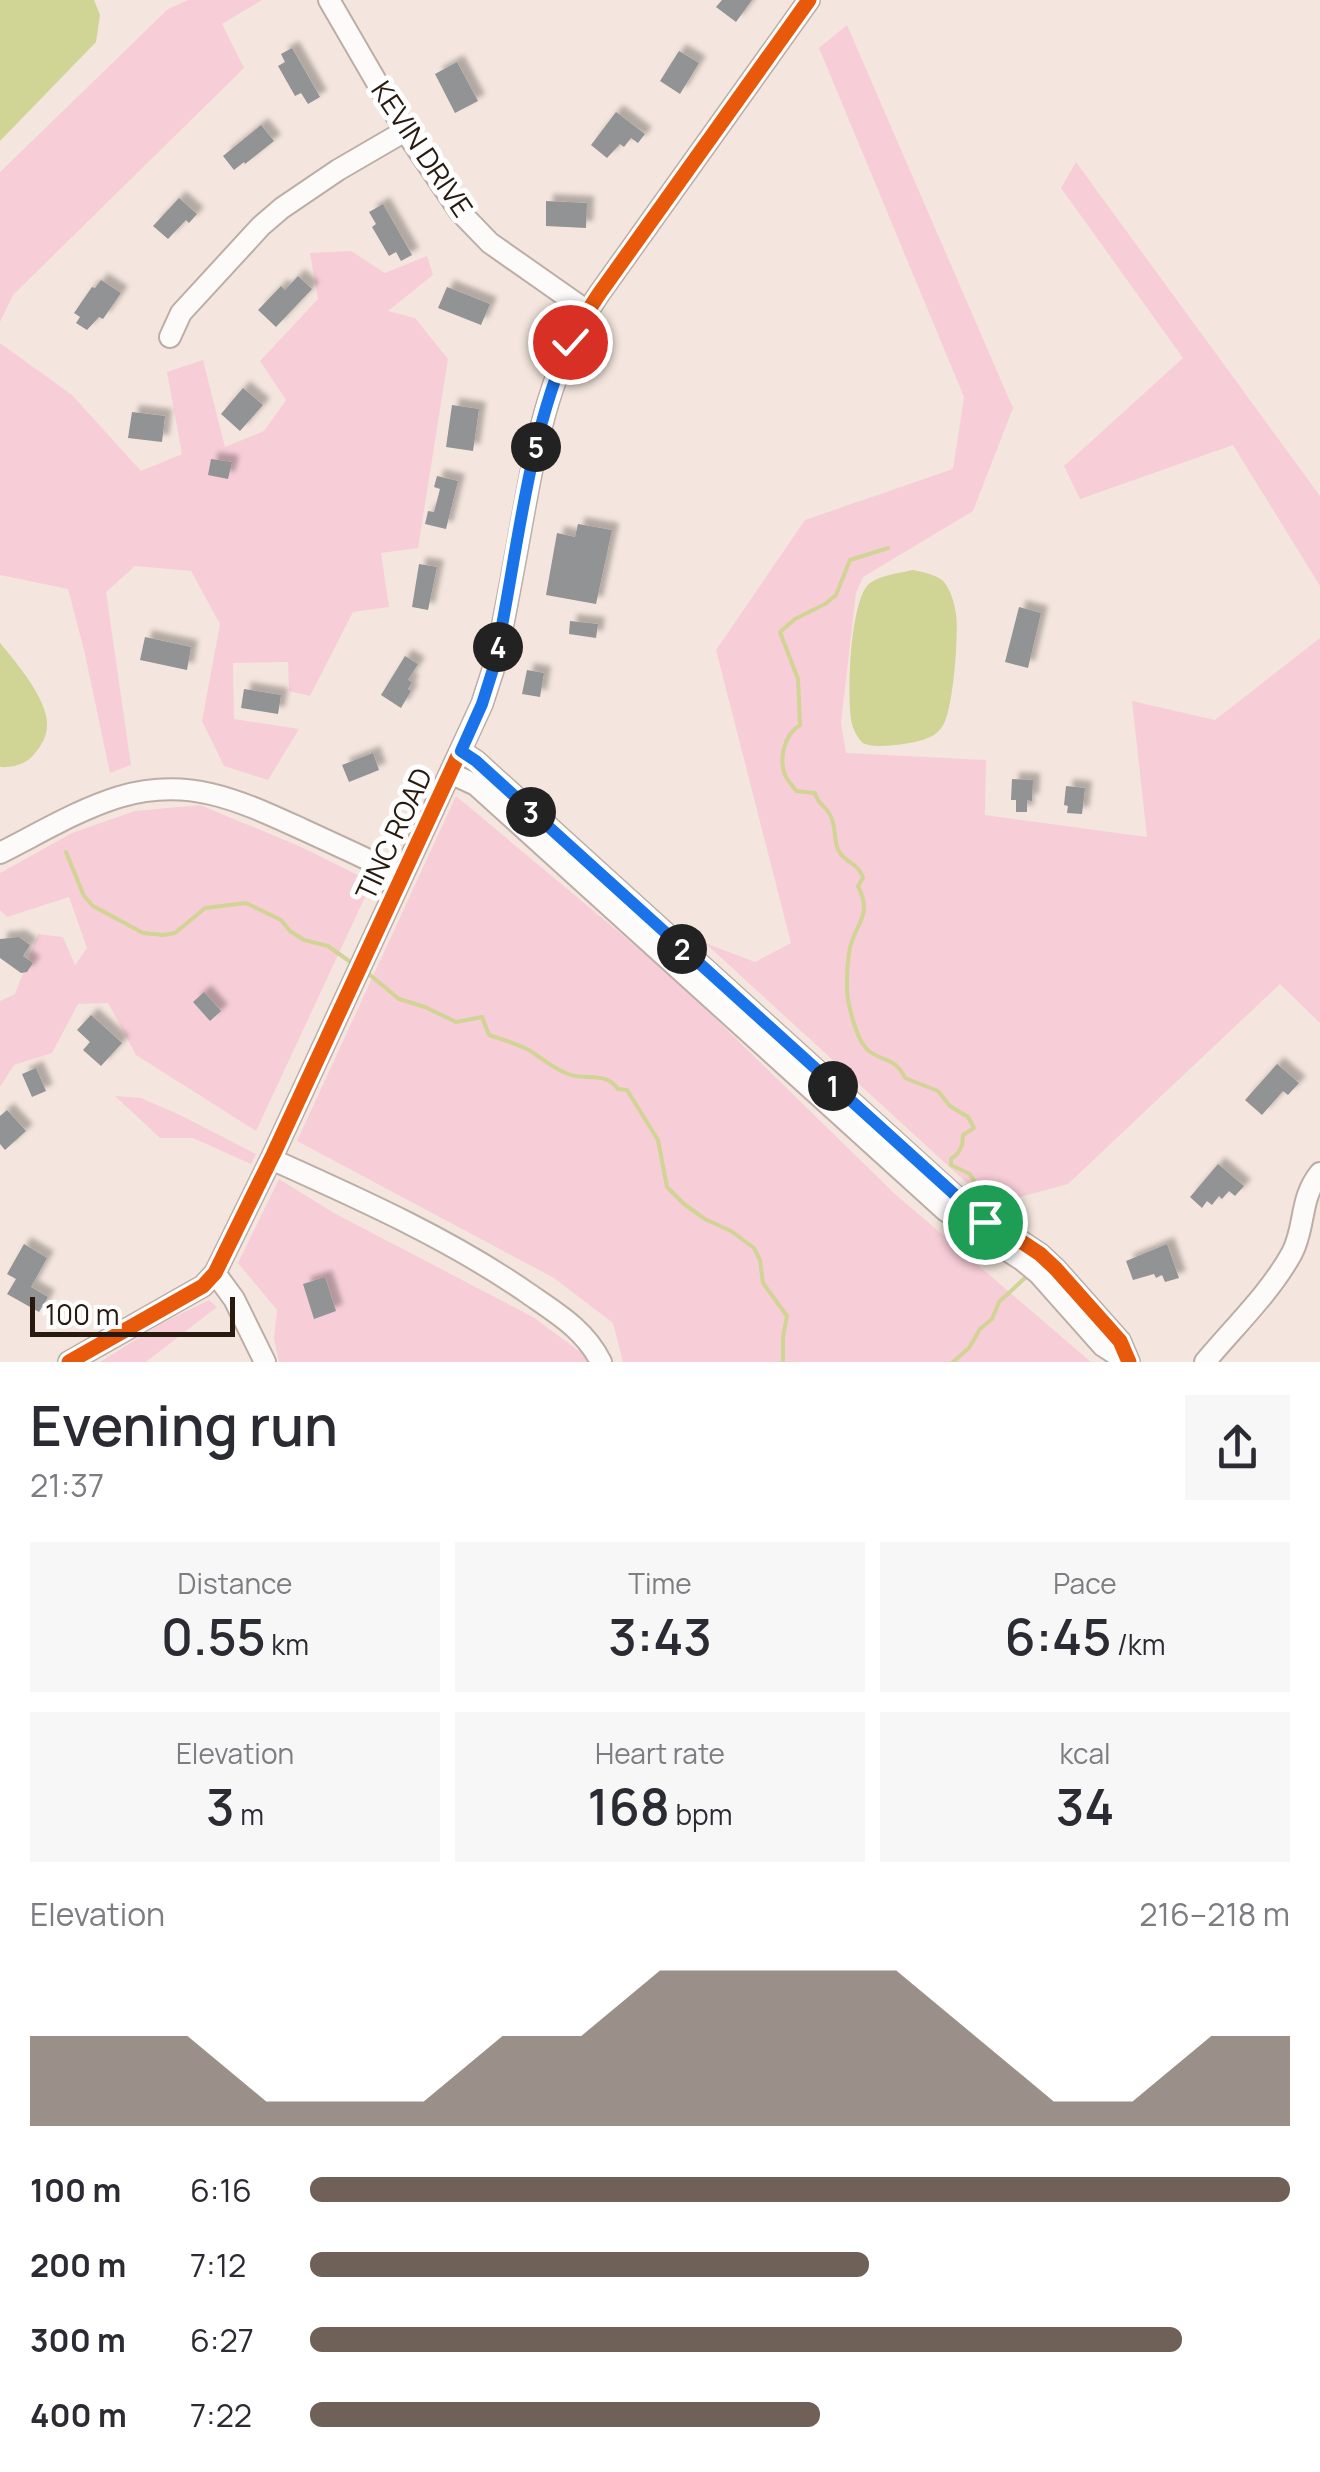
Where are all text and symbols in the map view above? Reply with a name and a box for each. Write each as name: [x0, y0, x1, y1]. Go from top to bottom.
street label: KEVIN DRIVE: [363, 73, 482, 224]
pin: [528, 300, 613, 385]
icon: check: [543, 315, 598, 370]
pin: 5: [511, 422, 561, 472]
text: 5: [528, 428, 544, 466]
pin: 4: [473, 622, 523, 672]
text: 4: [489, 628, 507, 666]
street label: TINC ROAD: [346, 761, 440, 906]
pin: 3: [506, 787, 556, 837]
text: 3: [523, 793, 539, 831]
pin: 2: [657, 924, 707, 974]
text: 2: [674, 930, 690, 968]
pin: 1: [808, 1061, 858, 1111]
text: 1: [827, 1067, 839, 1105]
pin: [943, 1180, 1028, 1265]
icon: arrive: [958, 1195, 1013, 1250]
scale bar: [30, 1292, 235, 1336]
text: 100 m: [45, 1295, 119, 1333]
text: Evening run: [30, 1387, 338, 1463]
button: share: [1185, 1395, 1290, 1500]
text: 21:37: [30, 1463, 104, 1507]
text: Distance: [178, 1564, 292, 1602]
text: Time: [628, 1564, 692, 1602]
text: Pace: [1053, 1564, 1117, 1602]
text: 0.55: [161, 1602, 266, 1670]
text: 3:43: [608, 1602, 712, 1670]
text: 6:45: [1005, 1602, 1111, 1670]
text: km: [266, 1625, 309, 1663]
text: /km: [1111, 1625, 1165, 1663]
text: Elevation: [176, 1734, 294, 1772]
text: Heart rate: [595, 1734, 725, 1772]
text: kcal: [1059, 1734, 1111, 1772]
text: 3: [206, 1772, 235, 1840]
text: 168: [588, 1772, 670, 1840]
text: 34: [1056, 1772, 1114, 1840]
text: m: [235, 1795, 264, 1833]
text: bpm: [670, 1795, 732, 1833]
text: Elevation: [30, 1892, 165, 1936]
text: 216–218 m: [1139, 1892, 1290, 1936]
text: 100 m: [30, 2168, 121, 2212]
text: 6:16: [190, 2168, 252, 2212]
text: 200 m: [30, 2243, 126, 2287]
text: 7:12: [190, 2243, 246, 2287]
text: 300 m: [30, 2318, 126, 2362]
text: 6:27: [190, 2318, 254, 2362]
text: 400 m: [30, 2393, 127, 2437]
text: 7:22: [190, 2393, 252, 2437]

